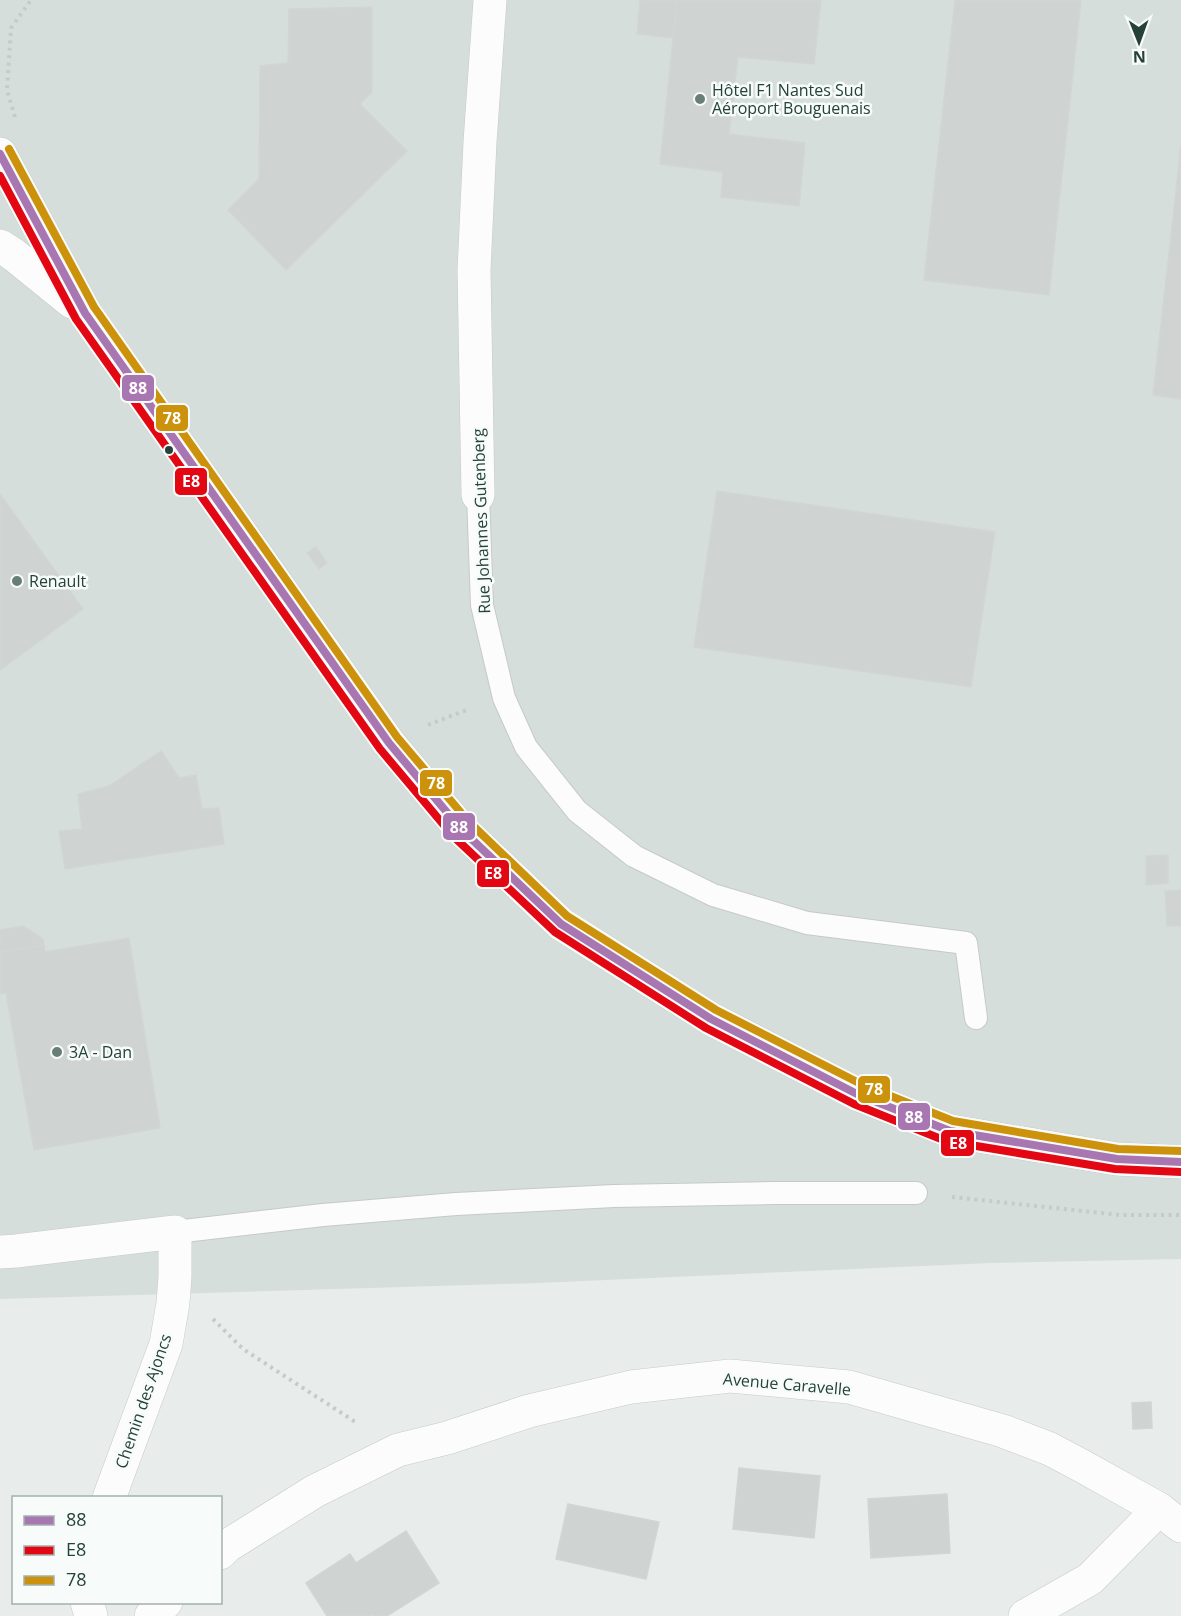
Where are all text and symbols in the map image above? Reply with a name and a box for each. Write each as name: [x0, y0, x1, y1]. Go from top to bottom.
north arrow: [1109, 12, 1169, 72]
text: N: [1133, 46, 1146, 68]
place label: Hôtel F1 Nantes Sud Aéroport Bouguenais: [712, 79, 871, 119]
marker: Hôtel F1 Nantes Sud Aéroport Bouguenais: [693, 92, 707, 106]
line badge: 88: [121, 374, 155, 402]
text: 88: [129, 377, 147, 399]
line badge: 78: [155, 404, 189, 432]
text: 78: [163, 407, 181, 429]
street label: Rue Johannes Gutenberg: [467, 427, 495, 614]
unlabelled marker: [163, 444, 175, 456]
line badge: E8: [174, 467, 208, 496]
text: E8: [182, 470, 200, 492]
place label: Renault: [29, 570, 86, 592]
marker: Renault: [10, 574, 24, 588]
line badge: 78: [419, 769, 453, 797]
text: 78: [427, 772, 445, 794]
line badge: 88: [442, 812, 476, 841]
text: 88: [450, 816, 468, 838]
line badge: E8: [476, 859, 510, 888]
text: E8: [484, 862, 502, 884]
place label: 3A - Dan: [69, 1041, 132, 1063]
marker: 3A - Dan: [50, 1045, 64, 1059]
line badge: 78: [857, 1075, 891, 1104]
text: 78: [865, 1078, 883, 1100]
line badge: 88: [897, 1102, 931, 1131]
text: 88: [905, 1106, 923, 1128]
line badge: E8: [940, 1129, 975, 1157]
text: E8: [949, 1132, 967, 1154]
street label: Chemin des Ajoncs: [110, 1331, 176, 1471]
street label: Avenue Caravelle: [722, 1367, 852, 1401]
legend: [12, 1496, 222, 1604]
text: 88: [66, 1507, 87, 1531]
text: E8: [66, 1537, 86, 1561]
text: 78: [66, 1567, 87, 1591]

